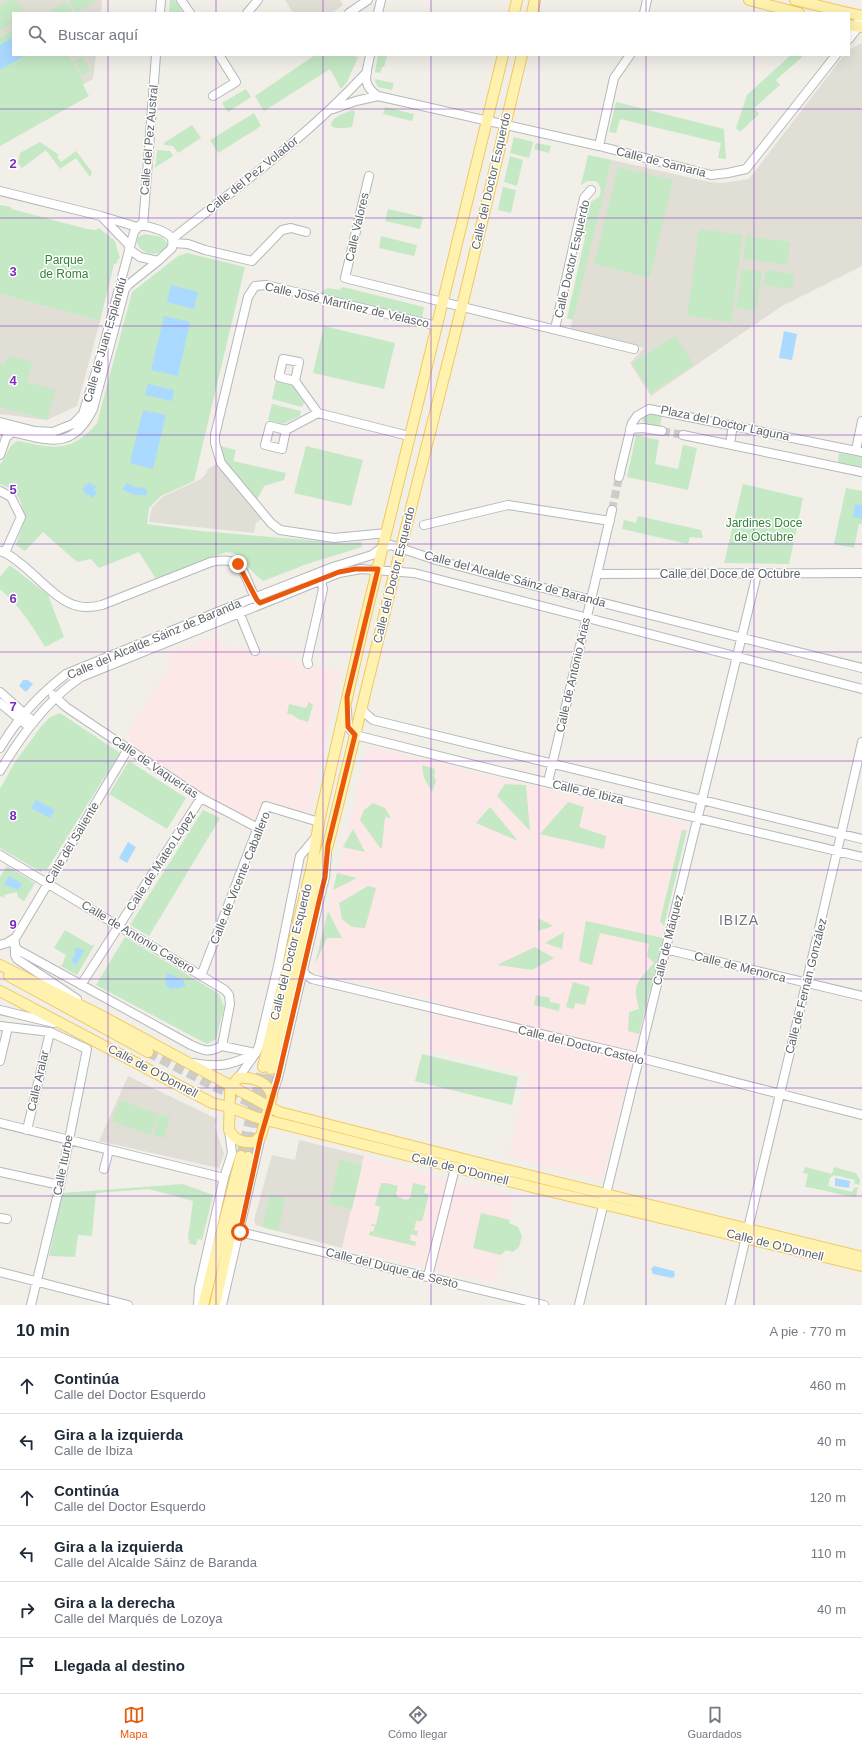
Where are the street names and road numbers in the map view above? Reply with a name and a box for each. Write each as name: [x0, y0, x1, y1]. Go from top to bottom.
street label: Calle del Pez Austral: [137, 84, 161, 196]
street label: Calle del Doctor Esquerdo: [468, 111, 514, 251]
street label: Calle del Pez Volador: [203, 133, 301, 217]
street label: Calle de Samaria: [615, 144, 708, 180]
street label: Calle Valores: [342, 191, 372, 263]
street label: Calle Doctor Esquerdo: [552, 198, 592, 319]
street label: Calle de Juan Esplandiú: [80, 276, 130, 404]
street label: Calle José Martínez de Velasco: [264, 279, 431, 331]
street label: Plaza del Doctor Laguna: [659, 402, 791, 444]
street label: Calle del Doctor Esquerdo: [370, 505, 418, 645]
street label: Calle del Alcalde Sáinz de Baranda: [423, 548, 608, 610]
street label: Calle del Doce de Octubre: [660, 567, 801, 581]
street label: Calle del Alcalde Sáinz de Baranda: [65, 596, 243, 682]
street label: Calle de Antonio Arias: [553, 616, 593, 734]
street label: Calle de Vaquerías: [109, 733, 201, 801]
street label: Calle de Ibiza: [551, 777, 625, 807]
street label: Calle del Saliente: [42, 799, 102, 887]
street label: Calle de Mateo López: [123, 808, 199, 914]
street label: Calle de Vicente Caballero: [207, 809, 273, 946]
street label: Calle del Doctor Esquerdo: [267, 882, 315, 1022]
street label: Calle de Máiquez: [650, 893, 686, 987]
street label: Calle de Antonio Casero: [79, 898, 197, 976]
street label: Calle de Fernán González: [782, 917, 830, 1055]
street label: Calle de Menorca: [693, 949, 788, 985]
street label: Calle del Doctor Castelo: [517, 1023, 646, 1068]
street label: Calle de O'Donnell: [106, 1041, 200, 1101]
street label: Calle Aralar: [24, 1049, 52, 1113]
street label: Calle Iturbe: [50, 1133, 76, 1196]
street label: Calle de O'Donnell: [410, 1150, 510, 1188]
street label: Calle de O'Donnell: [725, 1226, 825, 1264]
street label: Calle del Duque de Sesto: [324, 1245, 460, 1291]

